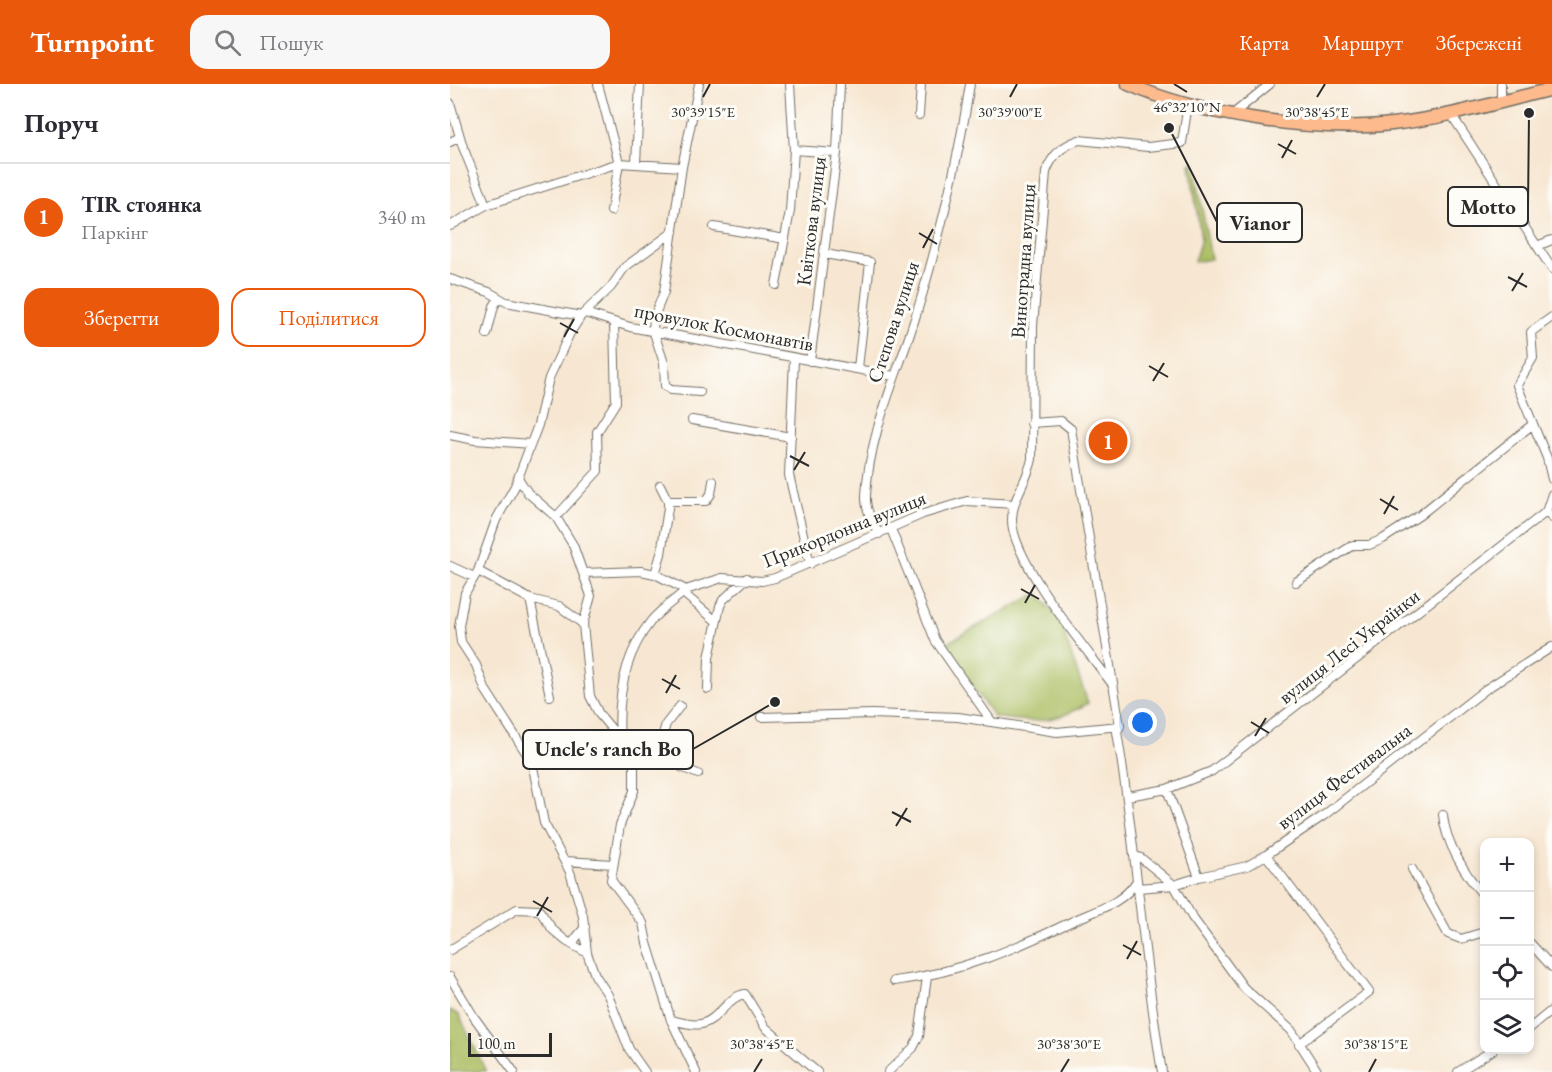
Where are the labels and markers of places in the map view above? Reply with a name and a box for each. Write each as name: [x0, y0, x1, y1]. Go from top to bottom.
callout: Motto: [1448, 187, 1528, 226]
callout: Vianor: [1217, 203, 1302, 242]
pin: 1: [1088, 418, 1128, 464]
callout: Uncle's ranch Bo: [523, 730, 693, 769]

